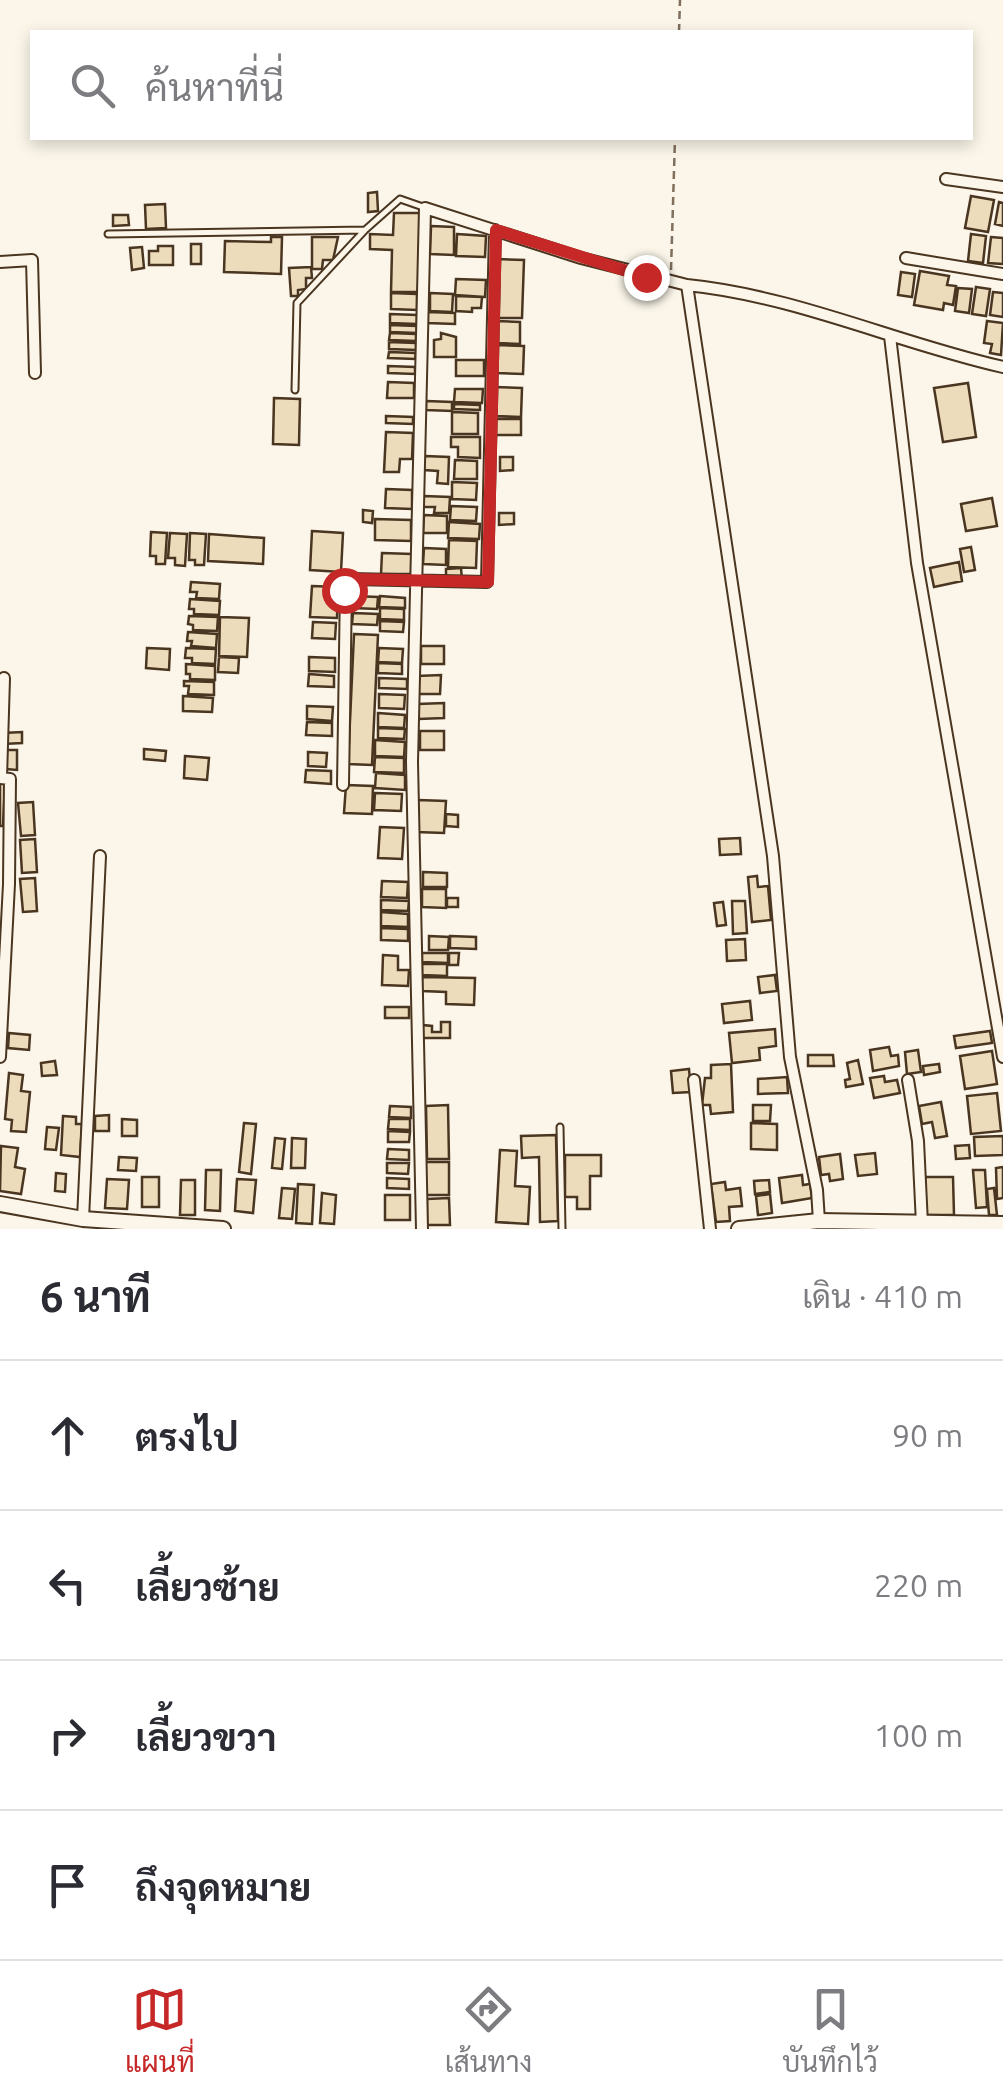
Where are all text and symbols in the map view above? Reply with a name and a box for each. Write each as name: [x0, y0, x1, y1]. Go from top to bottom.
search box: [30, 30, 973, 140]
icon: search: [65, 58, 120, 113]
text: ค้นหาที่นี่: [145, 66, 284, 108]
route end: [624, 255, 670, 301]
route start: [322, 568, 368, 614]
text: 6 นาที: [40, 1273, 151, 1320]
text: เดิน · 410 m: [802, 1278, 963, 1314]
icon: ahead: [40, 1408, 95, 1463]
text: ตรงไป: [135, 1416, 239, 1458]
text: 90 m: [892, 1417, 963, 1453]
icon: left: [40, 1558, 95, 1613]
text: เลี้ยวซ้าย: [135, 1566, 280, 1608]
text: 220 m: [874, 1567, 963, 1603]
icon: right: [40, 1708, 95, 1763]
text: เลี้ยวขวา: [135, 1716, 277, 1758]
text: 100 m: [874, 1717, 963, 1753]
icon: arrive: [40, 1858, 95, 1913]
text: ถึงจุดหมาย: [135, 1866, 311, 1908]
tab: แผนที่: [125, 1982, 195, 2078]
tab: เส้นทาง: [445, 1982, 532, 2078]
tab: บันทึกไว้: [782, 1982, 878, 2078]

